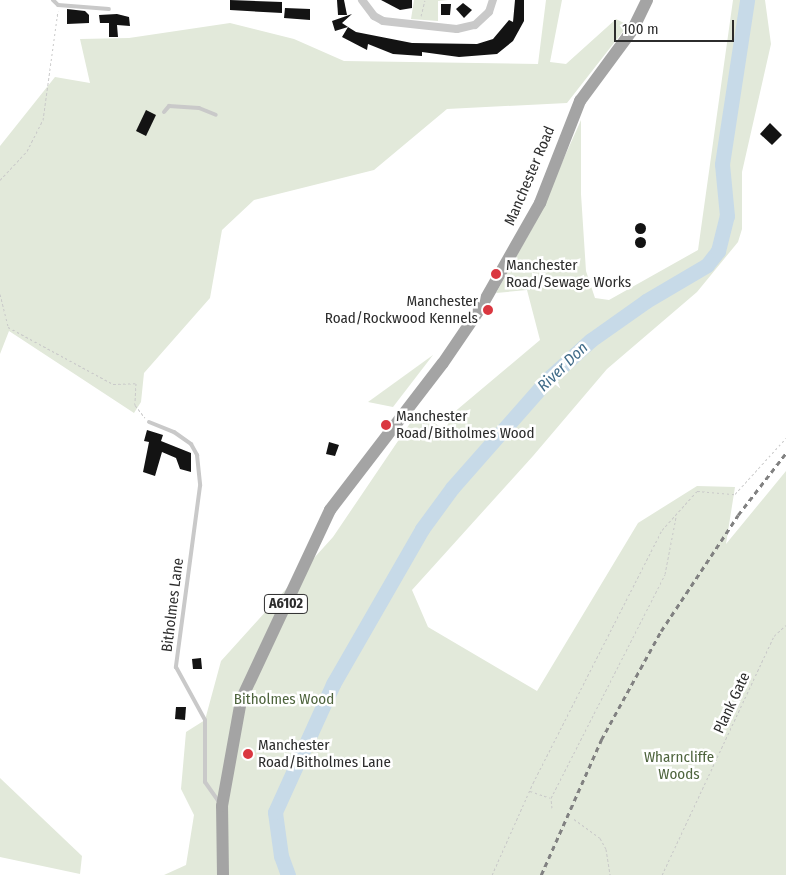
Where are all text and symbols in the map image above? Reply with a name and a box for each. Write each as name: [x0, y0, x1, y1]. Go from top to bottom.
scale bar: [616, 10, 736, 42]
text: 100 m: [622, 20, 659, 38]
street label: Manchester Road: [501, 124, 559, 228]
place label: Manchester Road/Sewage Works: [506, 256, 631, 291]
marker: Manchester Road/Sewage Works: [490, 268, 502, 280]
place label: Manchester Road/Rockwood Kennels: [325, 292, 478, 327]
marker: Manchester Road/Rockwood Kennels: [482, 304, 494, 316]
water label: River Don: [534, 338, 592, 396]
place label: Manchester Road/Bitholmes Wood: [396, 407, 535, 442]
marker: Manchester Road/Bitholmes Wood: [380, 419, 392, 431]
street label: Bitholmes Lane: [158, 557, 188, 653]
road number: A6102: [264, 592, 308, 616]
street label: Plank Gate: [710, 670, 754, 736]
park label: Bitholmes Wood: [234, 691, 334, 709]
place label: Manchester Road/Bitholmes Lane: [258, 736, 391, 771]
marker: Manchester Road/Bitholmes Lane: [242, 748, 254, 760]
park label: Wharncliffe Woods: [644, 748, 714, 783]

